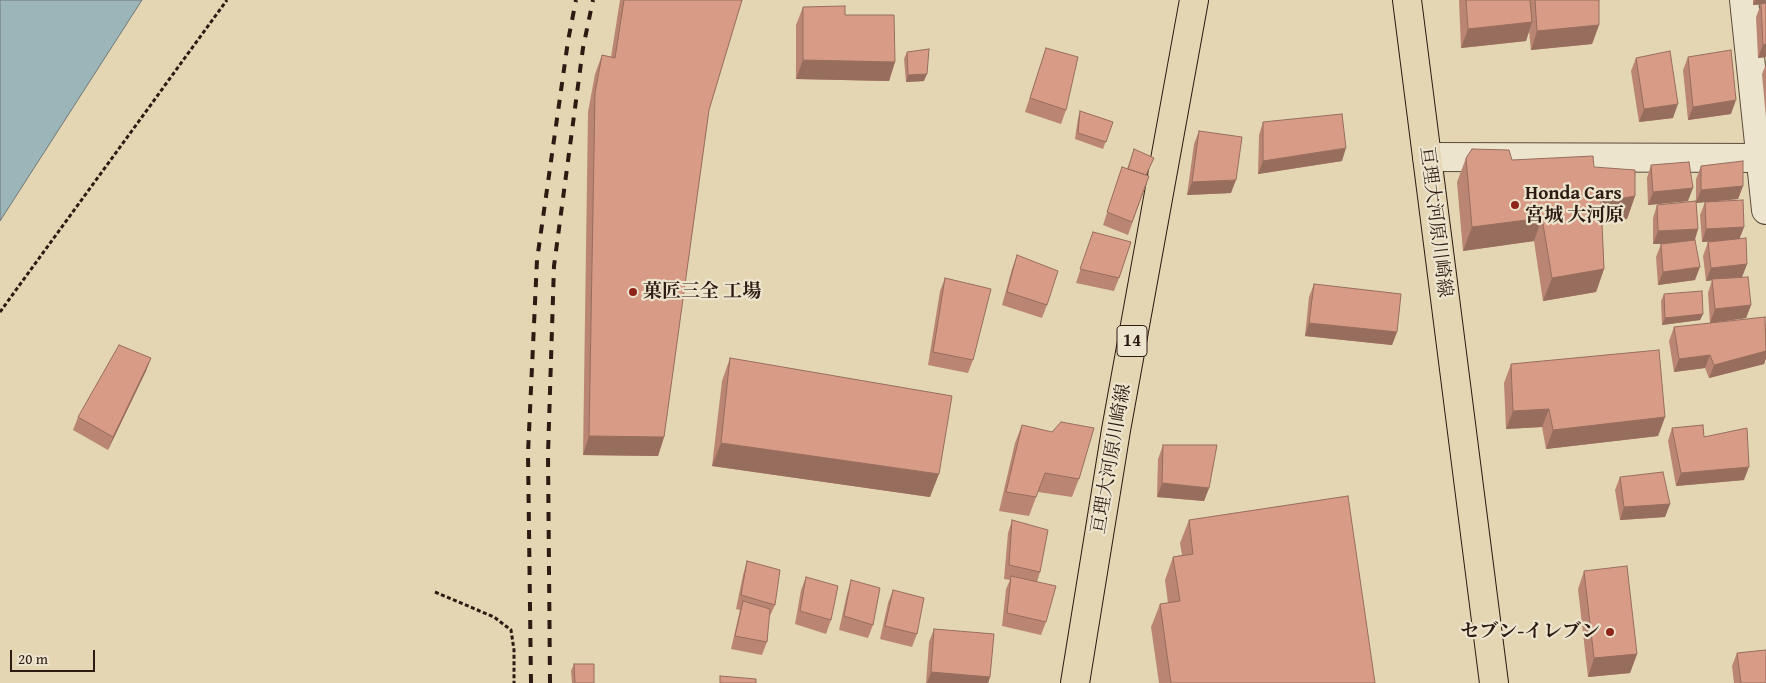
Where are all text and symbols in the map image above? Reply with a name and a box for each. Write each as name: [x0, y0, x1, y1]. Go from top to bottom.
street label: 亘理大河原川崎線: [1414, 145, 1456, 299]
place label: Honda Cars 宮城 大河原: [1525, 183, 1624, 227]
marker: Honda Cars 宮城 大河原: [1509, 199, 1521, 211]
place label: 菓匠三全 工場: [643, 281, 761, 303]
marker: 菓匠三全 工場: [627, 286, 639, 298]
road number: 14: [1117, 326, 1147, 356]
street label: 亘理大河原川崎線: [1088, 382, 1136, 536]
place label: セブン-イレブン: [1460, 621, 1600, 643]
marker: セブン-イレブン: [1604, 626, 1616, 638]
scale bar: [12, 640, 98, 672]
text: 20 m: [18, 648, 48, 669]

